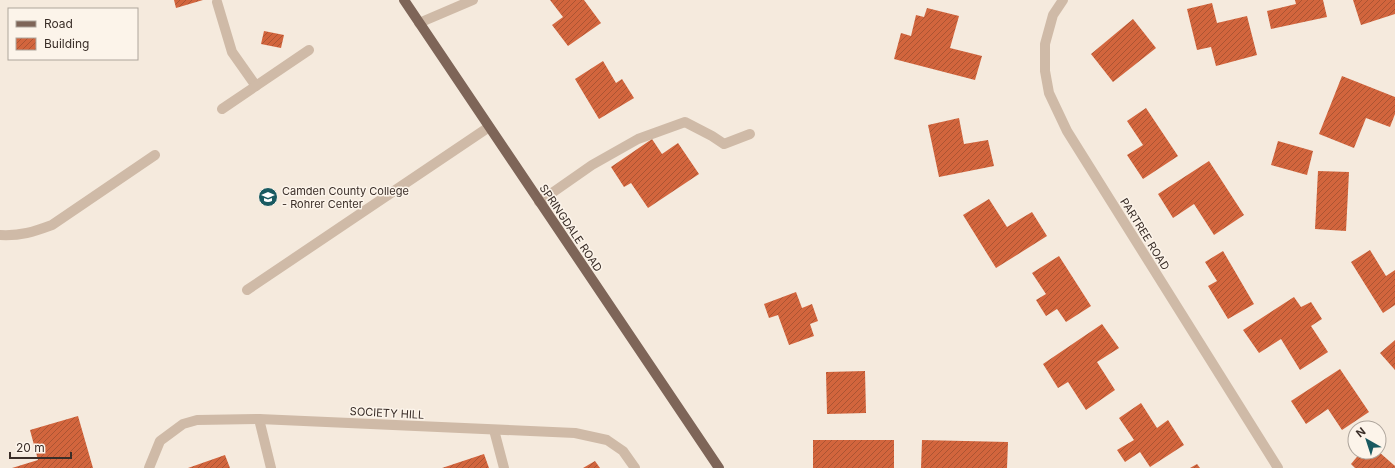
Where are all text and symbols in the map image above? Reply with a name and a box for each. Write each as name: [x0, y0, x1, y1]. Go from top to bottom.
legend: [8, 8, 138, 60]
text: Road: [44, 16, 73, 31]
text: Building: [44, 36, 89, 51]
street label: SPRINGDALE ROAD: [537, 182, 605, 274]
place label: Camden County College - Rohrer Center: [282, 184, 409, 211]
school or university icon: Camden County College - Rohrer Center: [257, 186, 279, 208]
street label: PARTREE ROAD: [1117, 196, 1173, 273]
street label: SOCIETY HILL: [349, 404, 425, 422]
north arrow: [1347, 420, 1387, 460]
text: N: [1353, 424, 1368, 440]
scale bar: [10, 434, 71, 460]
text: 20 m: [16, 440, 45, 455]

